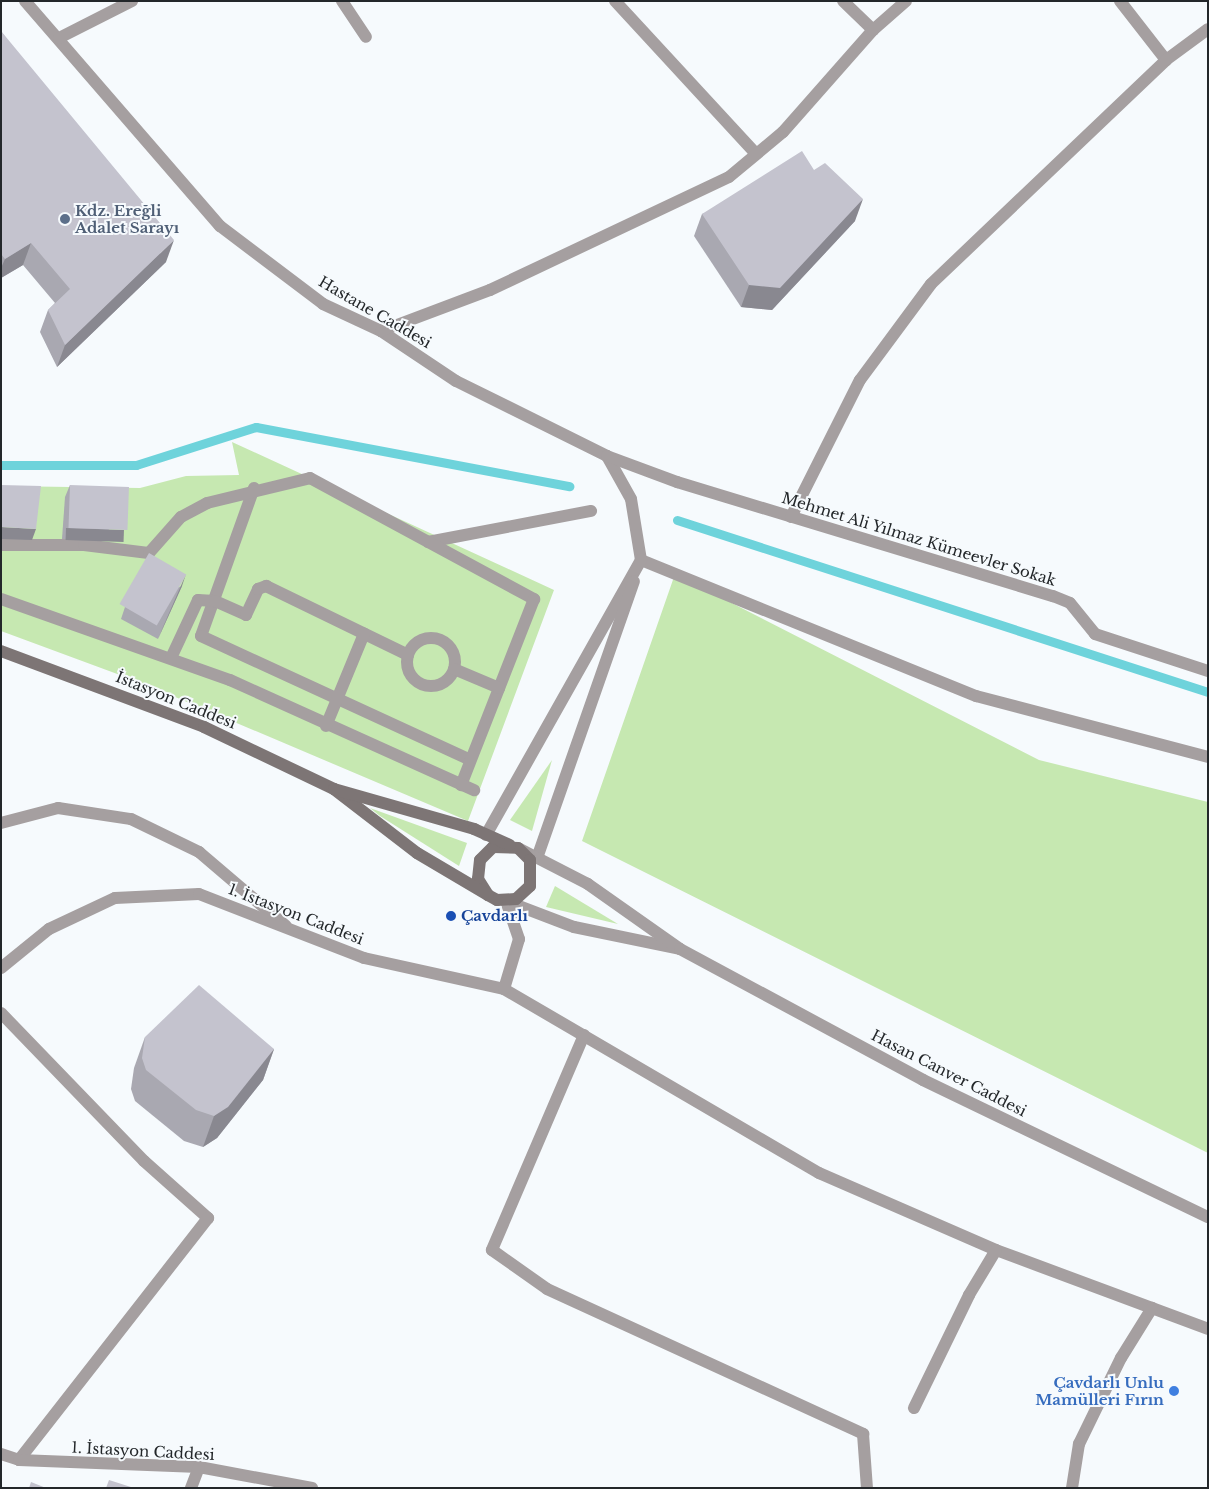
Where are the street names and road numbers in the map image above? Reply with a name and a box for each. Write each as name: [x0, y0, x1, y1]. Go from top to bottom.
street label: Hastane Caddesi: [315, 272, 435, 352]
street label: Mehmet Ali Yılmaz Kümeevler Sokak: [779, 488, 1059, 590]
street label: İstasyon Caddesi: [113, 668, 239, 732]
street label: 1. İstasyon Caddesi: [226, 880, 366, 948]
street label: Hasan Canver Caddesi: [868, 1026, 1030, 1120]
street label: 1. İstasyon Caddesi: [71, 1438, 215, 1464]

